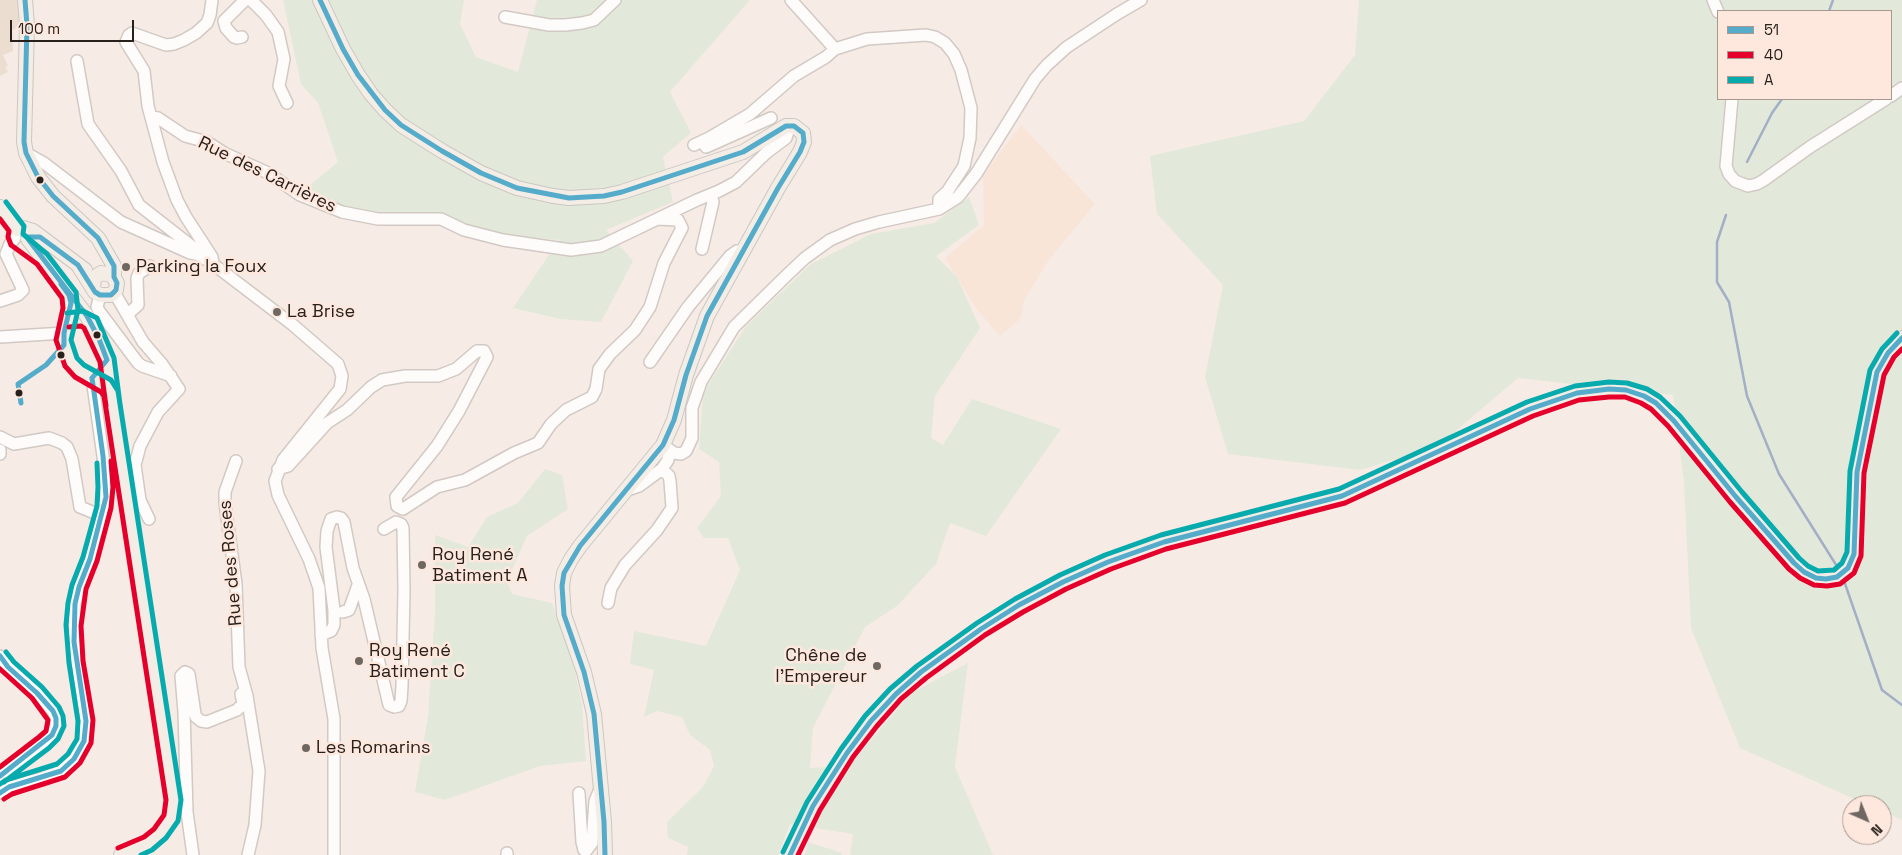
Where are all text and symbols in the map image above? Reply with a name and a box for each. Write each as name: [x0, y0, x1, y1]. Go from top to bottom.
scale bar: [12, 10, 136, 42]
legend: [1717, 10, 1892, 100]
text: 100 m: [18, 19, 60, 38]
text: 51: [1764, 20, 1779, 39]
text: 40: [1764, 45, 1783, 64]
text: A: [1764, 70, 1773, 89]
street label: Rue des Carrières: [194, 132, 340, 218]
unlabelled marker: [35, 175, 45, 185]
place label: Parking la Foux: [136, 256, 267, 278]
marker: Parking la Foux: [120, 261, 132, 273]
place label: La Brise: [287, 301, 355, 323]
marker: La Brise: [271, 306, 283, 318]
unlabelled marker: [92, 330, 102, 340]
unlabelled marker: [56, 350, 66, 360]
unlabelled marker: [14, 388, 24, 398]
street label: Rue des Roses: [215, 499, 247, 627]
place label: Roy René Batiment A: [432, 544, 528, 586]
marker: Roy René Batiment A: [416, 559, 428, 571]
place label: Roy René Batiment C: [369, 640, 465, 682]
place label: Chêne de l'Empereur: [775, 645, 867, 688]
marker: Roy René Batiment C: [353, 655, 365, 667]
marker: Chêne de l'Empereur: [871, 660, 883, 672]
place label: Les Romarins: [316, 737, 431, 759]
marker: Les Romarins: [300, 742, 312, 754]
north arrow: [1842, 795, 1892, 845]
text: N: [1867, 820, 1886, 840]

